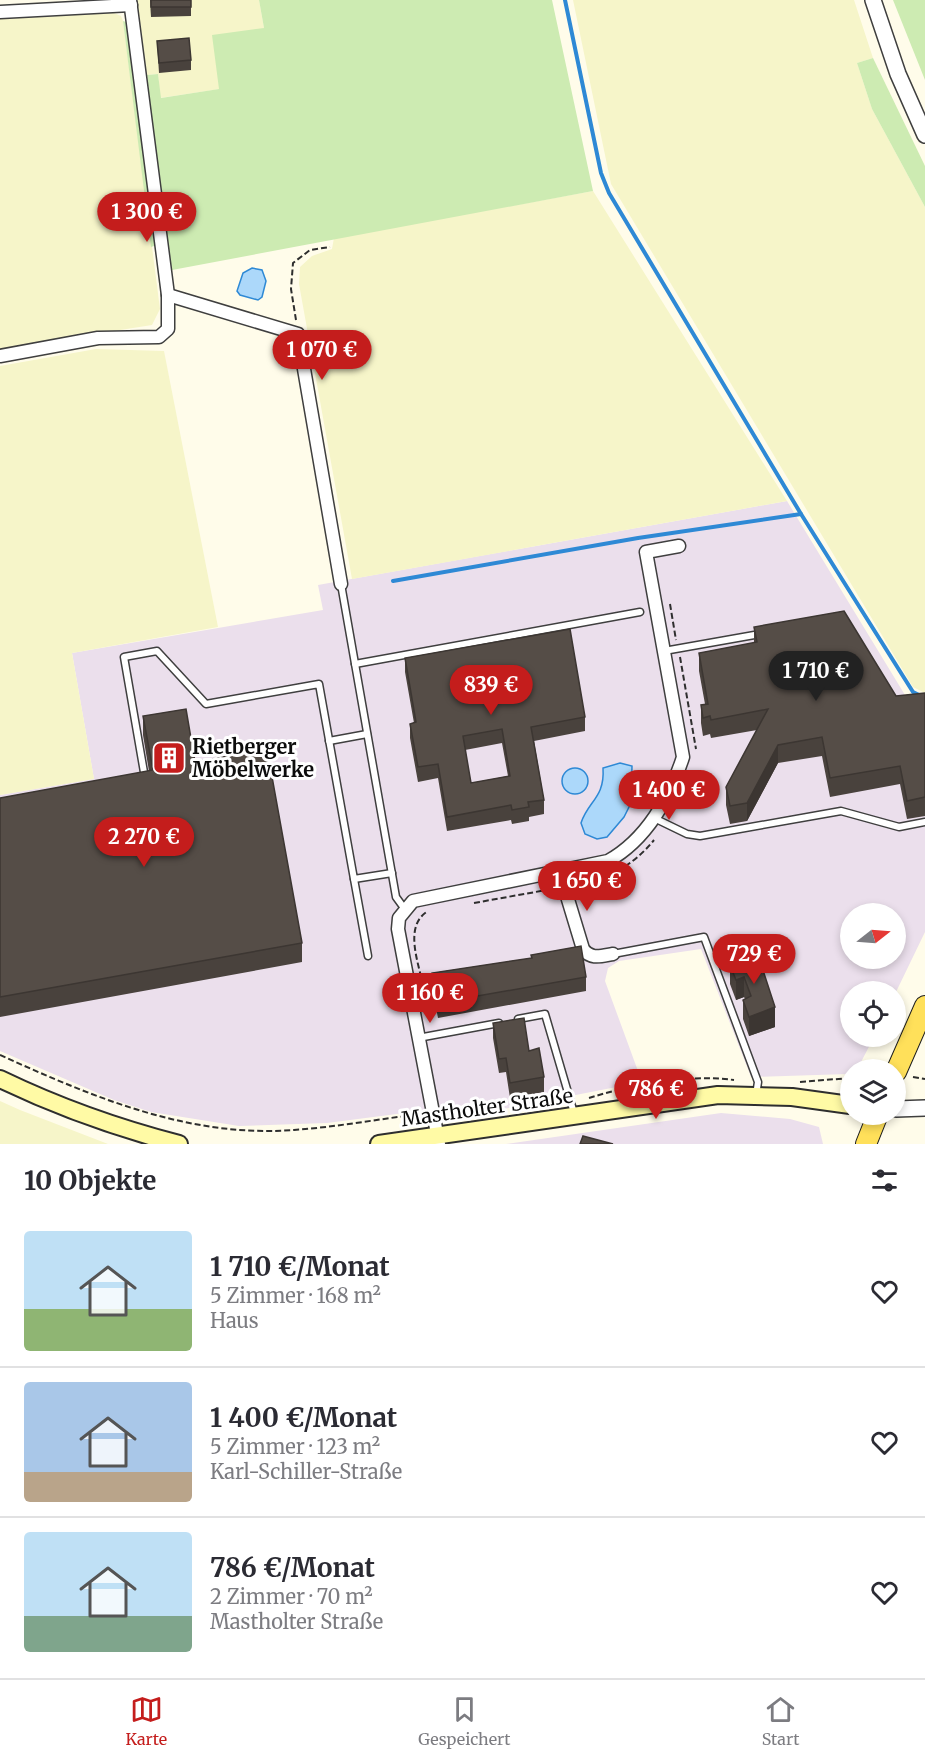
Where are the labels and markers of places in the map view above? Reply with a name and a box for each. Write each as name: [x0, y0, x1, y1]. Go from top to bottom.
pin: 1 300 €: [92, 192, 202, 243]
pin: 1 070 €: [267, 330, 377, 381]
pin: 1 710 €: [761, 651, 871, 702]
pin: 839 €: [449, 665, 533, 716]
place label: Rietberger Möbelwerke: [192, 734, 314, 782]
building icon: Rietberger Möbelwerke: [151, 740, 187, 776]
pin: 1 400 €: [614, 770, 724, 821]
pin: 2 270 €: [89, 817, 199, 868]
pin: 1 650 €: [532, 861, 642, 912]
pin: 729 €: [712, 934, 796, 985]
pin: 1 160 €: [375, 973, 485, 1024]
pin: 786 €: [614, 1069, 698, 1120]

